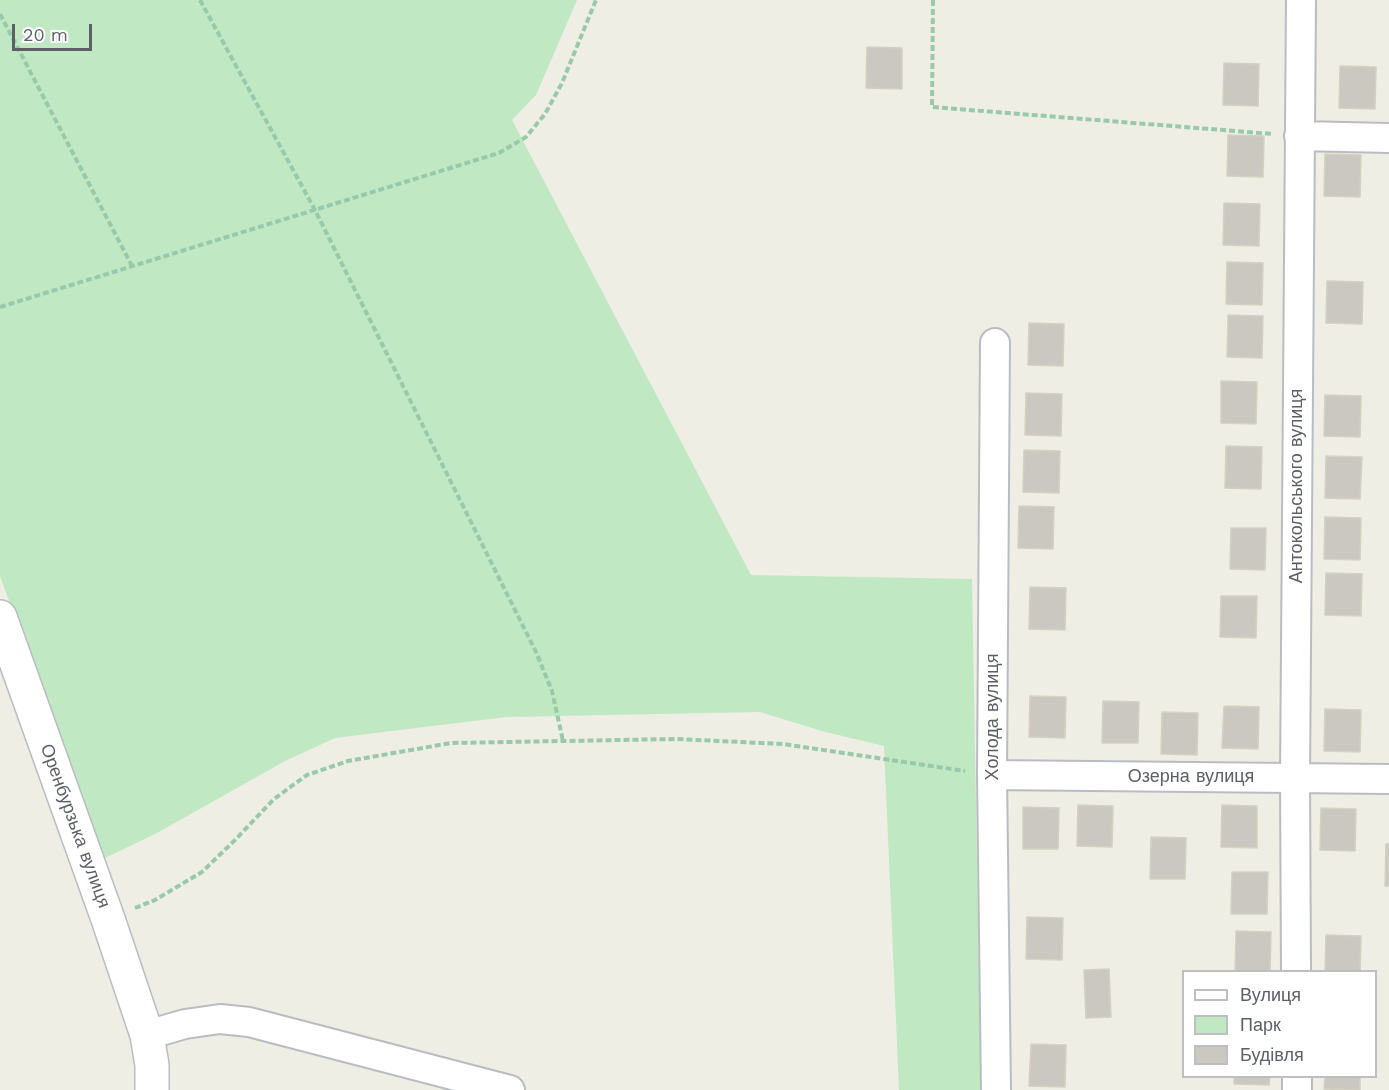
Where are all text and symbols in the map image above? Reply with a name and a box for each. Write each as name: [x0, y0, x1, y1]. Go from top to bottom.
scale bar: [15, 12, 94, 50]
text: 20 m: [23, 24, 68, 45]
street label: Антокольського вулиця: [1286, 389, 1308, 583]
street label: Холода вулиця: [982, 654, 1004, 780]
street label: Оренбурзька вулиця: [35, 741, 115, 911]
street label: Озерна вулиця: [1128, 766, 1254, 788]
legend: [1182, 970, 1377, 1078]
text: Вулиця: [1240, 984, 1301, 1005]
text: Парк: [1240, 1014, 1281, 1035]
text: Будівля: [1240, 1044, 1304, 1065]

